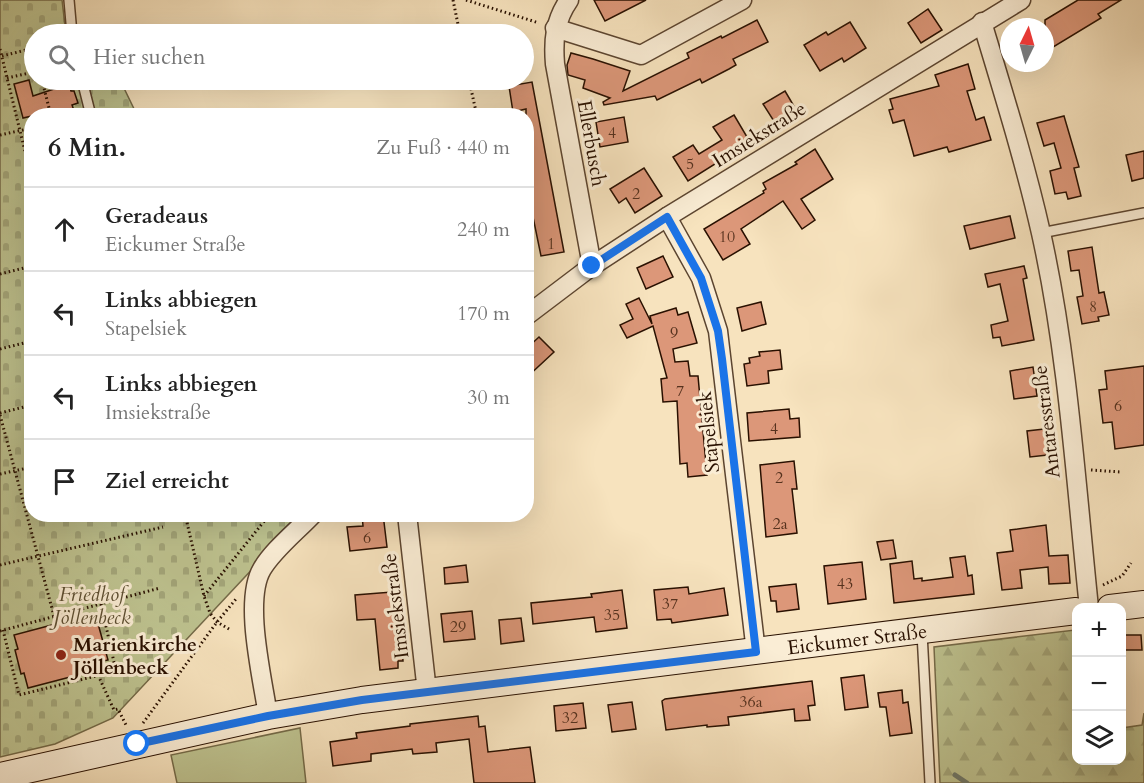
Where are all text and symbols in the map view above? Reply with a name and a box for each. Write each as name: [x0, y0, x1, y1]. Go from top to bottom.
north arrow: [1000, 18, 1054, 72]
search box: [24, 24, 534, 90]
icon: search: [45, 41, 78, 74]
text: Hier suchen: [93, 42, 206, 72]
street label: Imsiekstraße: [707, 95, 811, 174]
street label: Ellerbusch: [571, 98, 612, 188]
house number: 4: [608, 122, 616, 144]
text: 6 Min.: [48, 130, 126, 165]
text: Zu Fuß · 440 m: [376, 134, 510, 161]
house number: 5: [686, 153, 694, 175]
house number: 2: [632, 183, 640, 205]
text: Geradeaus: [105, 201, 208, 231]
icon: ahead: [48, 213, 81, 246]
text: 240 m: [457, 216, 510, 243]
house number: 10: [719, 226, 735, 248]
text: Eickumer Straße: [105, 231, 246, 258]
house number: 1: [547, 233, 555, 255]
route end: [578, 252, 604, 278]
text: Links abbiegen: [105, 285, 257, 315]
house number: 8: [1089, 296, 1097, 318]
icon: left: [48, 297, 81, 330]
text: 170 m: [457, 300, 510, 327]
text: Stapelsiek: [105, 315, 187, 342]
house number: 9: [670, 322, 678, 344]
street label: Antaresstraße: [1026, 364, 1067, 480]
text: Links abbiegen: [105, 369, 257, 399]
house number: 7: [676, 380, 684, 402]
icon: left: [48, 381, 81, 414]
text: 30 m: [467, 384, 510, 411]
street label: Stapelsiek: [691, 390, 726, 474]
house number: 6: [1114, 395, 1122, 417]
text: Imsiekstraße: [105, 399, 211, 426]
house number: 4: [770, 418, 778, 440]
icon: arrive: [48, 465, 81, 498]
text: Ziel erreicht: [105, 466, 229, 496]
house number: 2: [775, 467, 783, 489]
house number: 2a: [772, 513, 788, 535]
house number: 6: [363, 527, 371, 549]
street label: Imsiekstraße: [376, 552, 415, 660]
house number: 43: [837, 573, 853, 595]
park label: Friedhof Jöllenbeck: [48, 581, 131, 631]
house number: 37: [662, 593, 678, 615]
map controls: [1072, 603, 1126, 765]
button: +: [1072, 603, 1126, 657]
house number: 35: [604, 604, 620, 626]
house number: 29: [450, 616, 466, 638]
street label: Eickumer Straße: [786, 618, 929, 661]
place label: Marienkirche Jöllenbeck: [70, 631, 197, 681]
marker: Marienkirche Jöllenbeck: [54, 648, 68, 662]
button: −: [1072, 657, 1126, 711]
house number: 36a: [739, 691, 763, 713]
house number: 32: [562, 707, 578, 729]
button: layers: [1072, 711, 1126, 765]
route start: [123, 730, 149, 756]

